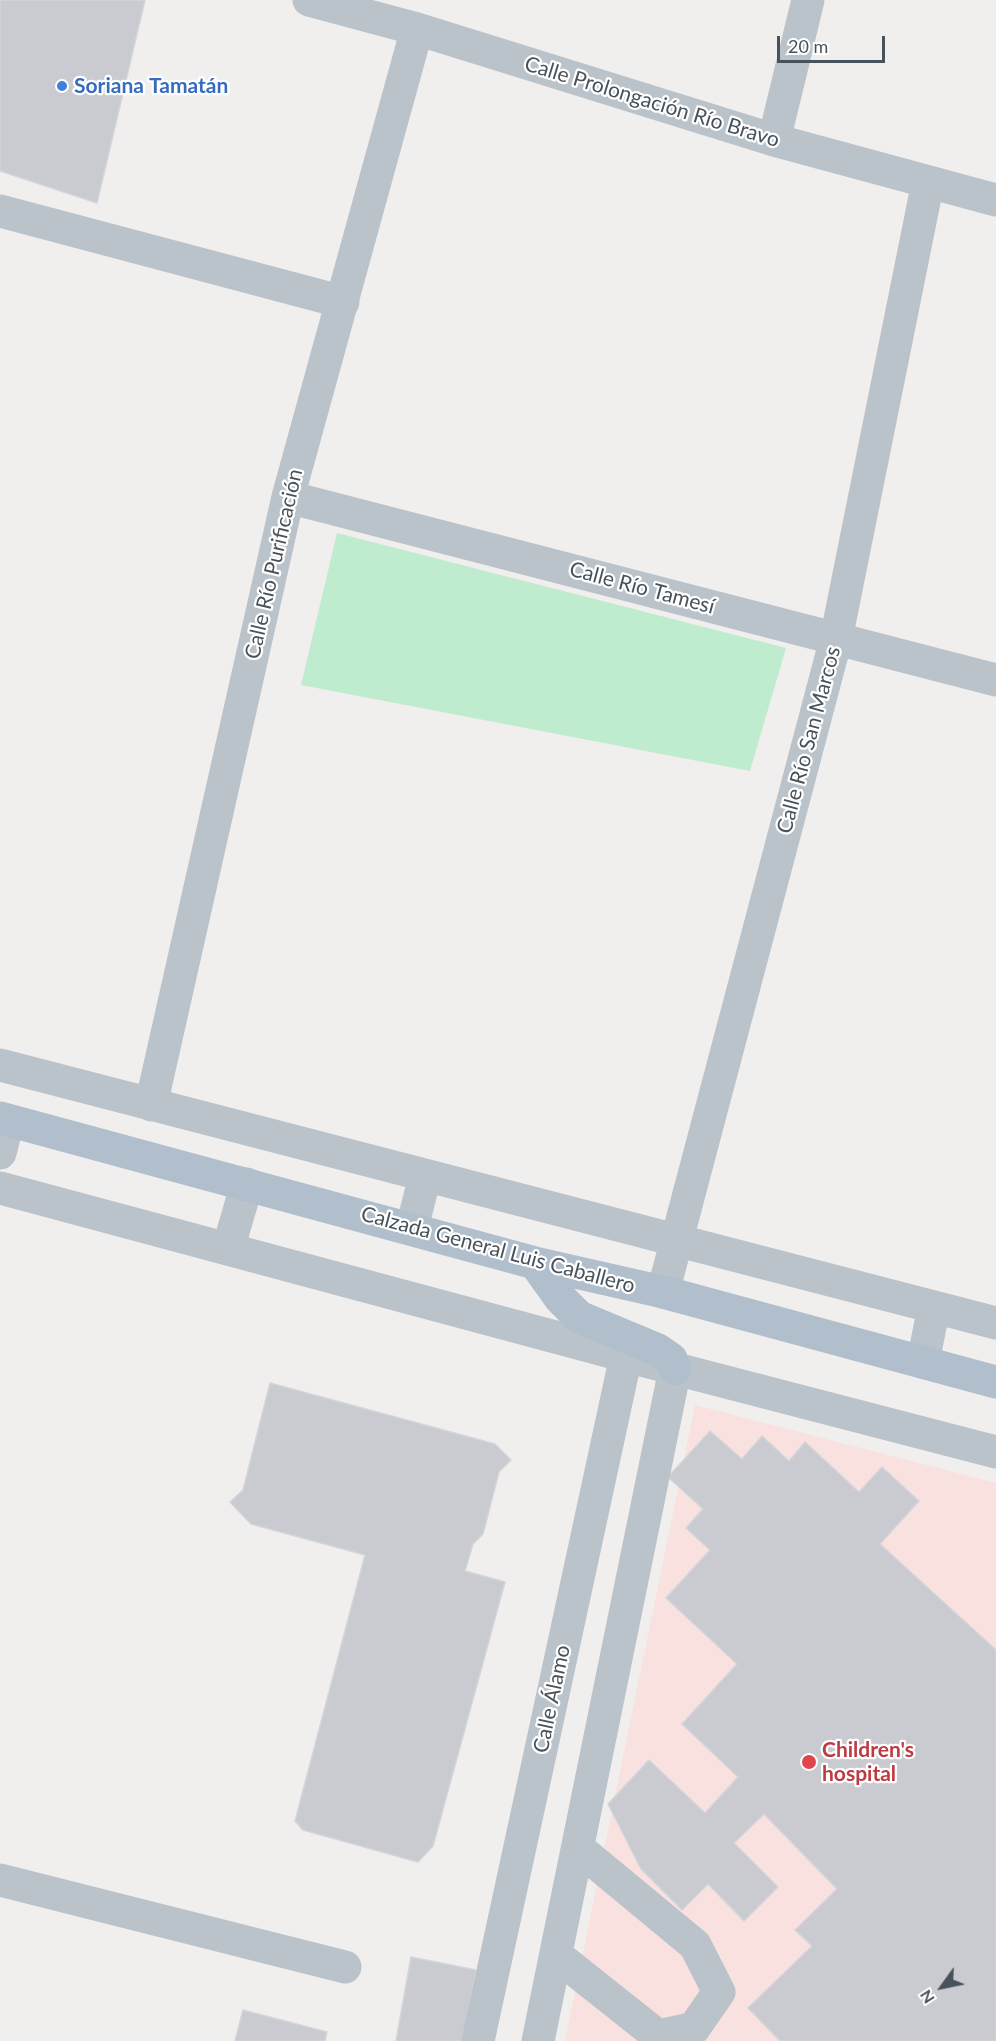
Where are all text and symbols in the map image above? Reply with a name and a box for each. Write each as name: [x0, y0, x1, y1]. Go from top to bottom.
scale bar: [780, 24, 888, 62]
text: 20 m: [788, 35, 828, 57]
street label: Calle Prolongación Río Bravo: [522, 51, 782, 153]
place label: Soriana Tamatán: [74, 73, 228, 99]
marker: Soriana Tamatán: [55, 79, 69, 93]
street label: Calle Río Purificación: [240, 467, 308, 661]
street label: Calle Río Tamesí: [567, 557, 717, 619]
street label: Calle Río San Marcos: [772, 644, 846, 836]
street label: Calzada General Luis Caballero: [358, 1201, 638, 1299]
street label: Calle Álamo: [528, 1643, 576, 1755]
place label: Children's hospital: [822, 1737, 914, 1787]
marker: Children's hospital: [800, 1753, 818, 1771]
north arrow: [912, 1957, 972, 2017]
text: N: [915, 1987, 938, 2007]

